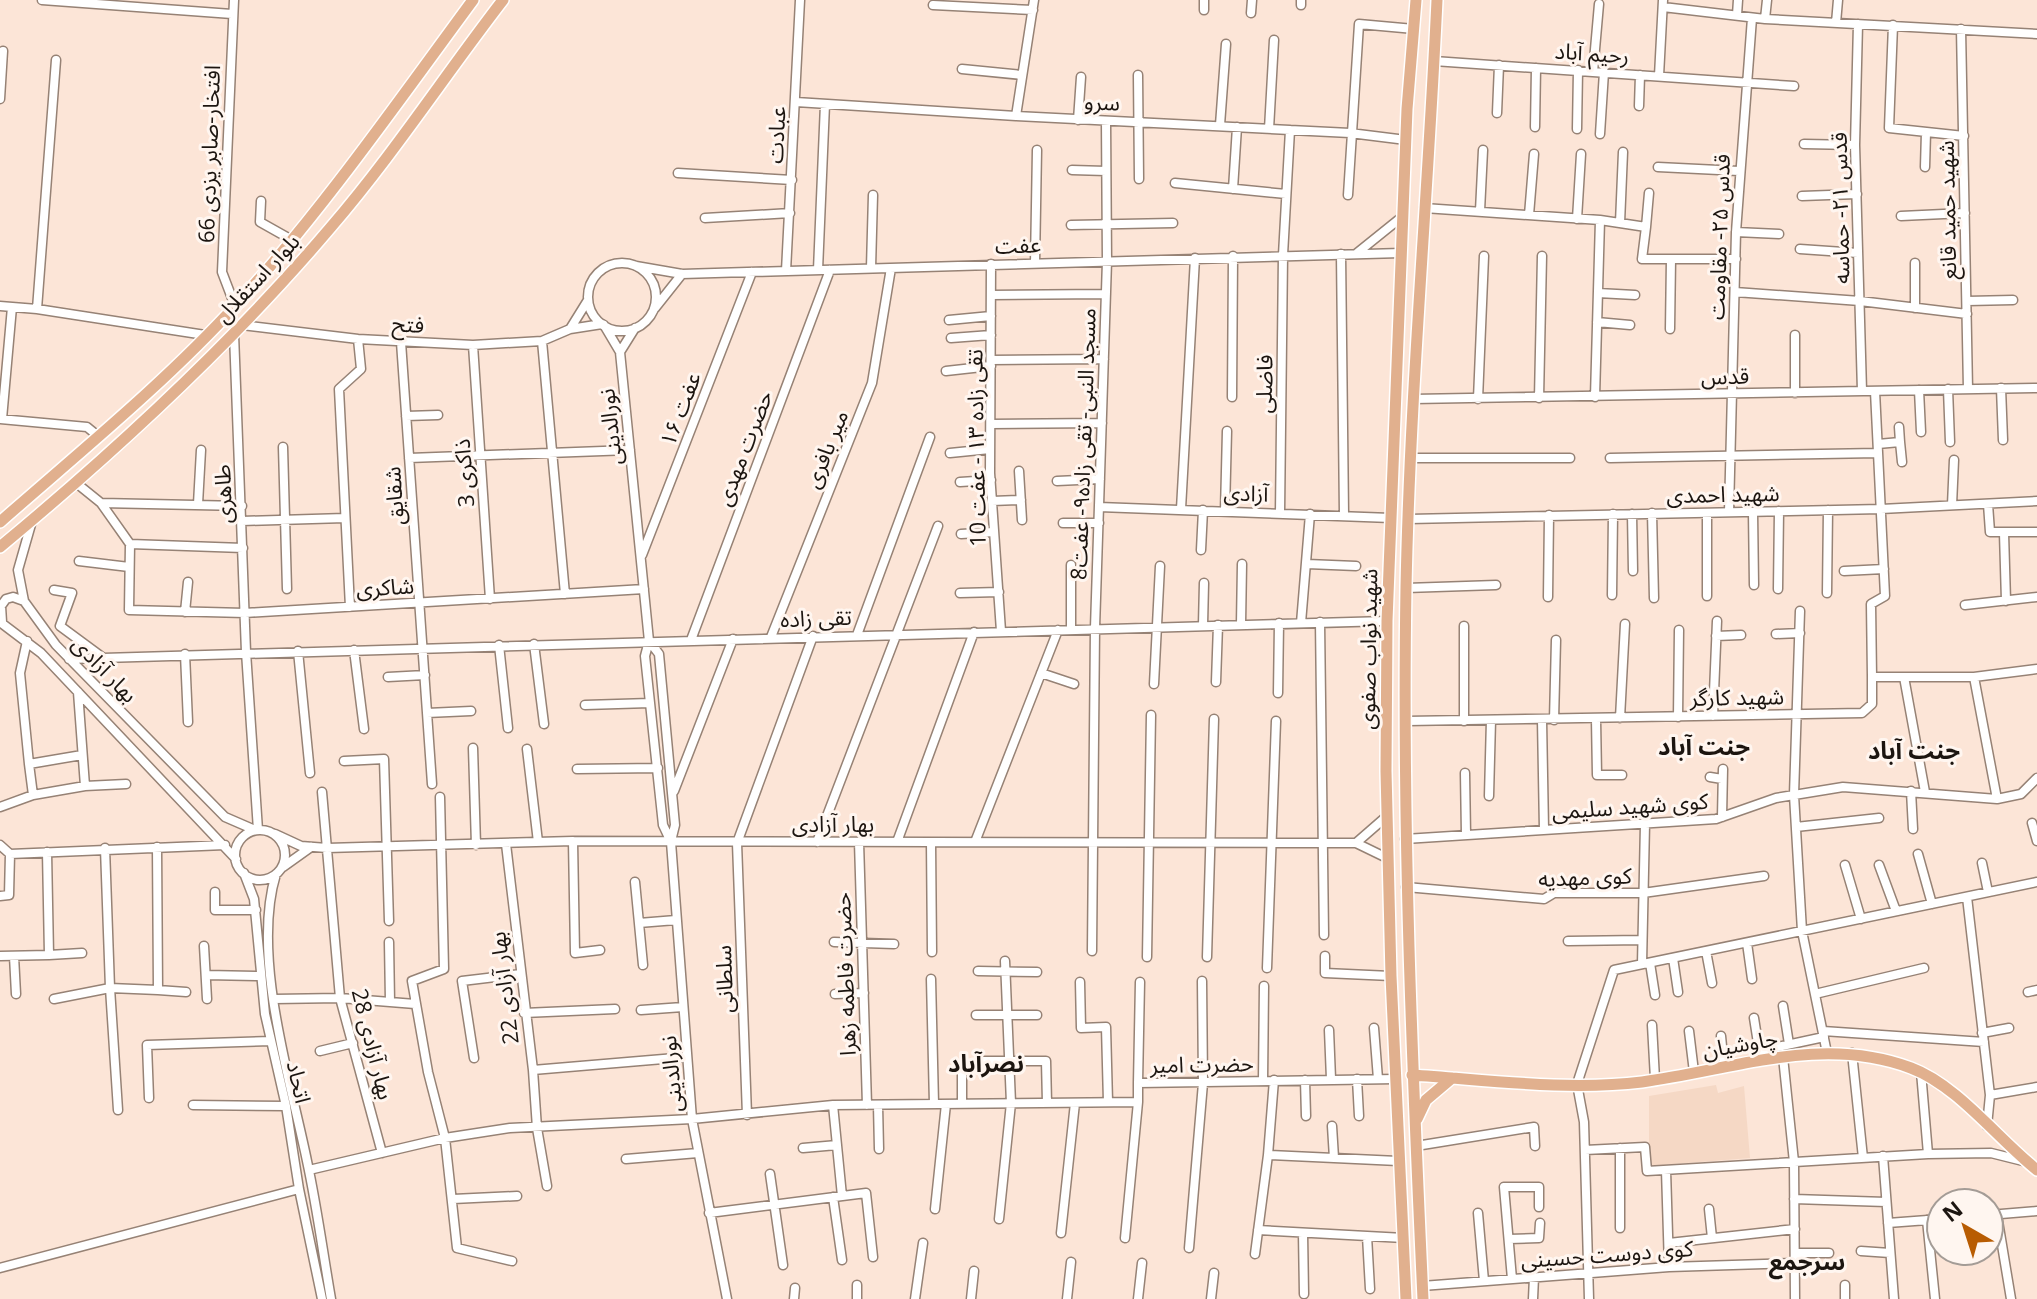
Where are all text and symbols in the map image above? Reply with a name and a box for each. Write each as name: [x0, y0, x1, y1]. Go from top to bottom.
street label: رحیم آباد: [1554, 34, 1630, 73]
street label: افتخار-صابر یزدی 66: [190, 64, 226, 244]
street label: سرو: [1084, 85, 1120, 117]
street label: عبادت: [759, 106, 791, 164]
street label: قدس ۲۱- حماسه: [1823, 132, 1855, 284]
street label: شهید حمید قانع: [1930, 140, 1965, 280]
street label: قدس ۲۵- مقاومت: [1700, 153, 1736, 320]
street label: بلوار استقلال: [207, 226, 305, 328]
street label: عفت: [994, 228, 1041, 260]
street label: فتح: [391, 307, 425, 342]
street label: مسجد النبی- تقی زاده۹- عفت8: [1062, 307, 1102, 581]
street label: تقی زاده ۱۳ - عفت 10: [958, 349, 992, 547]
street label: فاضلی: [1247, 354, 1279, 414]
street label: قدس: [1701, 360, 1749, 390]
street label: عفت ۱۶: [651, 367, 707, 450]
street label: حضرت مهدی: [707, 386, 779, 510]
street label: نورالدینی: [590, 387, 628, 467]
street label: میر بافری: [796, 405, 854, 492]
street label: ذاکری 3: [446, 438, 480, 508]
street label: طاهری: [206, 464, 238, 524]
street label: شقایق: [376, 466, 410, 526]
street label: آزادی: [1223, 476, 1271, 508]
street label: شهید احمدی: [1666, 477, 1780, 509]
street label: شهید نواب صفوی: [1351, 568, 1383, 730]
street label: شاکری: [355, 570, 415, 603]
street label: تقی زاده: [780, 601, 852, 633]
street label: بهار آزادی: [66, 628, 145, 708]
street label: شهید کارگر: [1688, 680, 1784, 712]
district label: جنت آباد: [1658, 729, 1750, 762]
district label: جنت آباد: [1868, 733, 1960, 766]
street label: کوی شهید سلیمی: [1551, 785, 1710, 825]
street label: بهار آزادی: [792, 808, 874, 838]
street label: کوی مهدیه: [1538, 859, 1633, 893]
street label: حضرت فاطمه زهرا: [826, 892, 862, 1056]
street label: بهار آزادی 22: [481, 930, 525, 1046]
street label: سلطانی: [707, 945, 739, 1014]
street label: بهار آزادی 28: [346, 985, 402, 1102]
street label: چاوشیان: [1700, 1022, 1780, 1065]
street label: نورالدینی: [652, 1035, 688, 1114]
district label: نصرآباد: [948, 1046, 1024, 1079]
street label: حضرت امیر: [1149, 1047, 1254, 1079]
street label: اتحاد: [281, 1058, 319, 1106]
north arrow: [1925, 1187, 2005, 1267]
text: N: [1935, 1193, 1968, 1228]
street label: کوی دوست حسینی: [1520, 1232, 1695, 1274]
district label: سرجمع: [1769, 1244, 1845, 1280]

